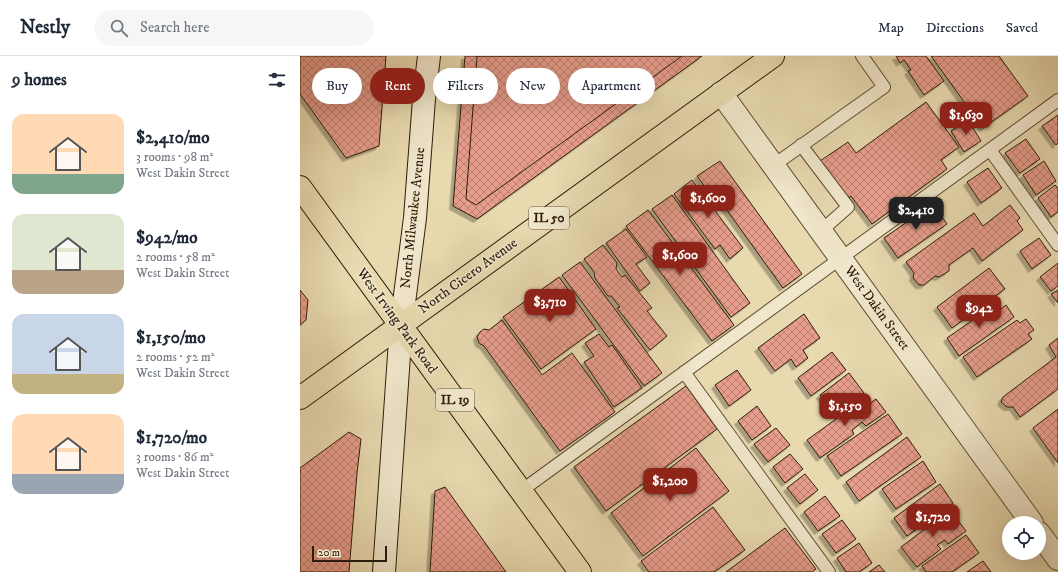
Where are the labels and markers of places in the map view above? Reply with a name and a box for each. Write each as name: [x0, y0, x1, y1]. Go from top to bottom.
pin: $1,630: [933, 102, 999, 136]
pin: $1,600: [675, 185, 741, 219]
pin: $2,410: [883, 197, 949, 231]
pin: $1,600: [647, 242, 713, 276]
pin: $3,710: [517, 289, 583, 323]
pin: $942: [955, 295, 1003, 329]
pin: $1,150: [812, 393, 878, 427]
pin: $1,200: [637, 468, 703, 502]
pin: $1,720: [900, 504, 966, 538]

